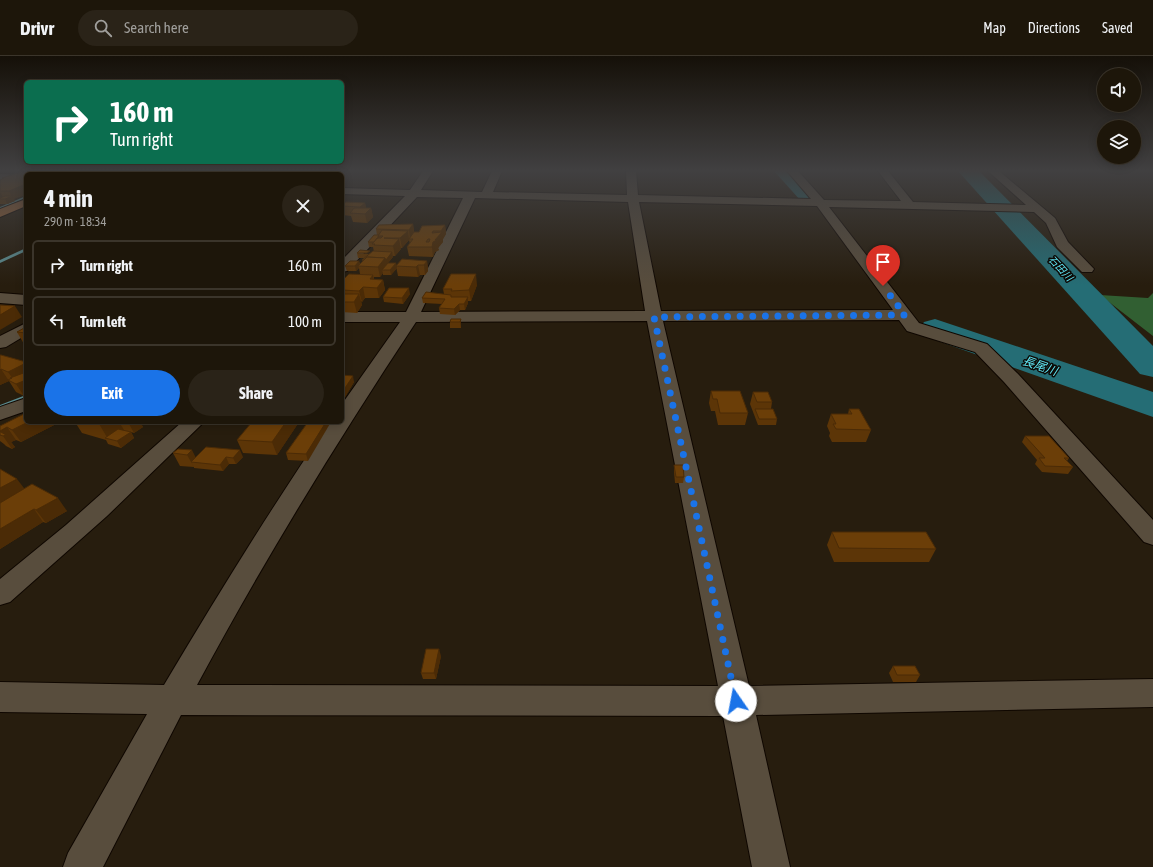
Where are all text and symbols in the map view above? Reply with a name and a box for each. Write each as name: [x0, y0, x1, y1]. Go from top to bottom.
search box: [78, 10, 358, 46]
text: Drivr: [20, 17, 54, 39]
icon: search: [92, 17, 114, 39]
text: Search here: [124, 19, 189, 36]
text: Map: [983, 20, 1006, 36]
text: Directions: [1028, 20, 1080, 36]
text: Saved: [1102, 20, 1133, 36]
map controls: [1097, 68, 1141, 164]
button: sound: [1097, 68, 1141, 112]
icon: right: [44, 96, 96, 148]
text: 160 m: [110, 96, 173, 128]
button: layers: [1097, 120, 1141, 164]
text: Turn right: [110, 129, 173, 150]
text: 4 min: [44, 185, 93, 212]
button: close: [282, 185, 324, 227]
text: 290 m · 18:34: [44, 214, 107, 229]
pin: [866, 245, 900, 286]
icon: arrive: [872, 251, 894, 273]
icon: right: [46, 254, 68, 276]
water label: 石田川: [1046, 254, 1076, 284]
text: Turn right: [80, 257, 133, 274]
text: 160 m: [288, 257, 322, 274]
icon: left: [46, 310, 68, 332]
text: Turn left: [80, 313, 126, 330]
text: 100 m: [288, 313, 322, 330]
water label: 長尾川: [1021, 354, 1061, 379]
button: Exit: [44, 370, 180, 416]
button: Share: [188, 370, 324, 416]
position arrow: [715, 680, 757, 722]

